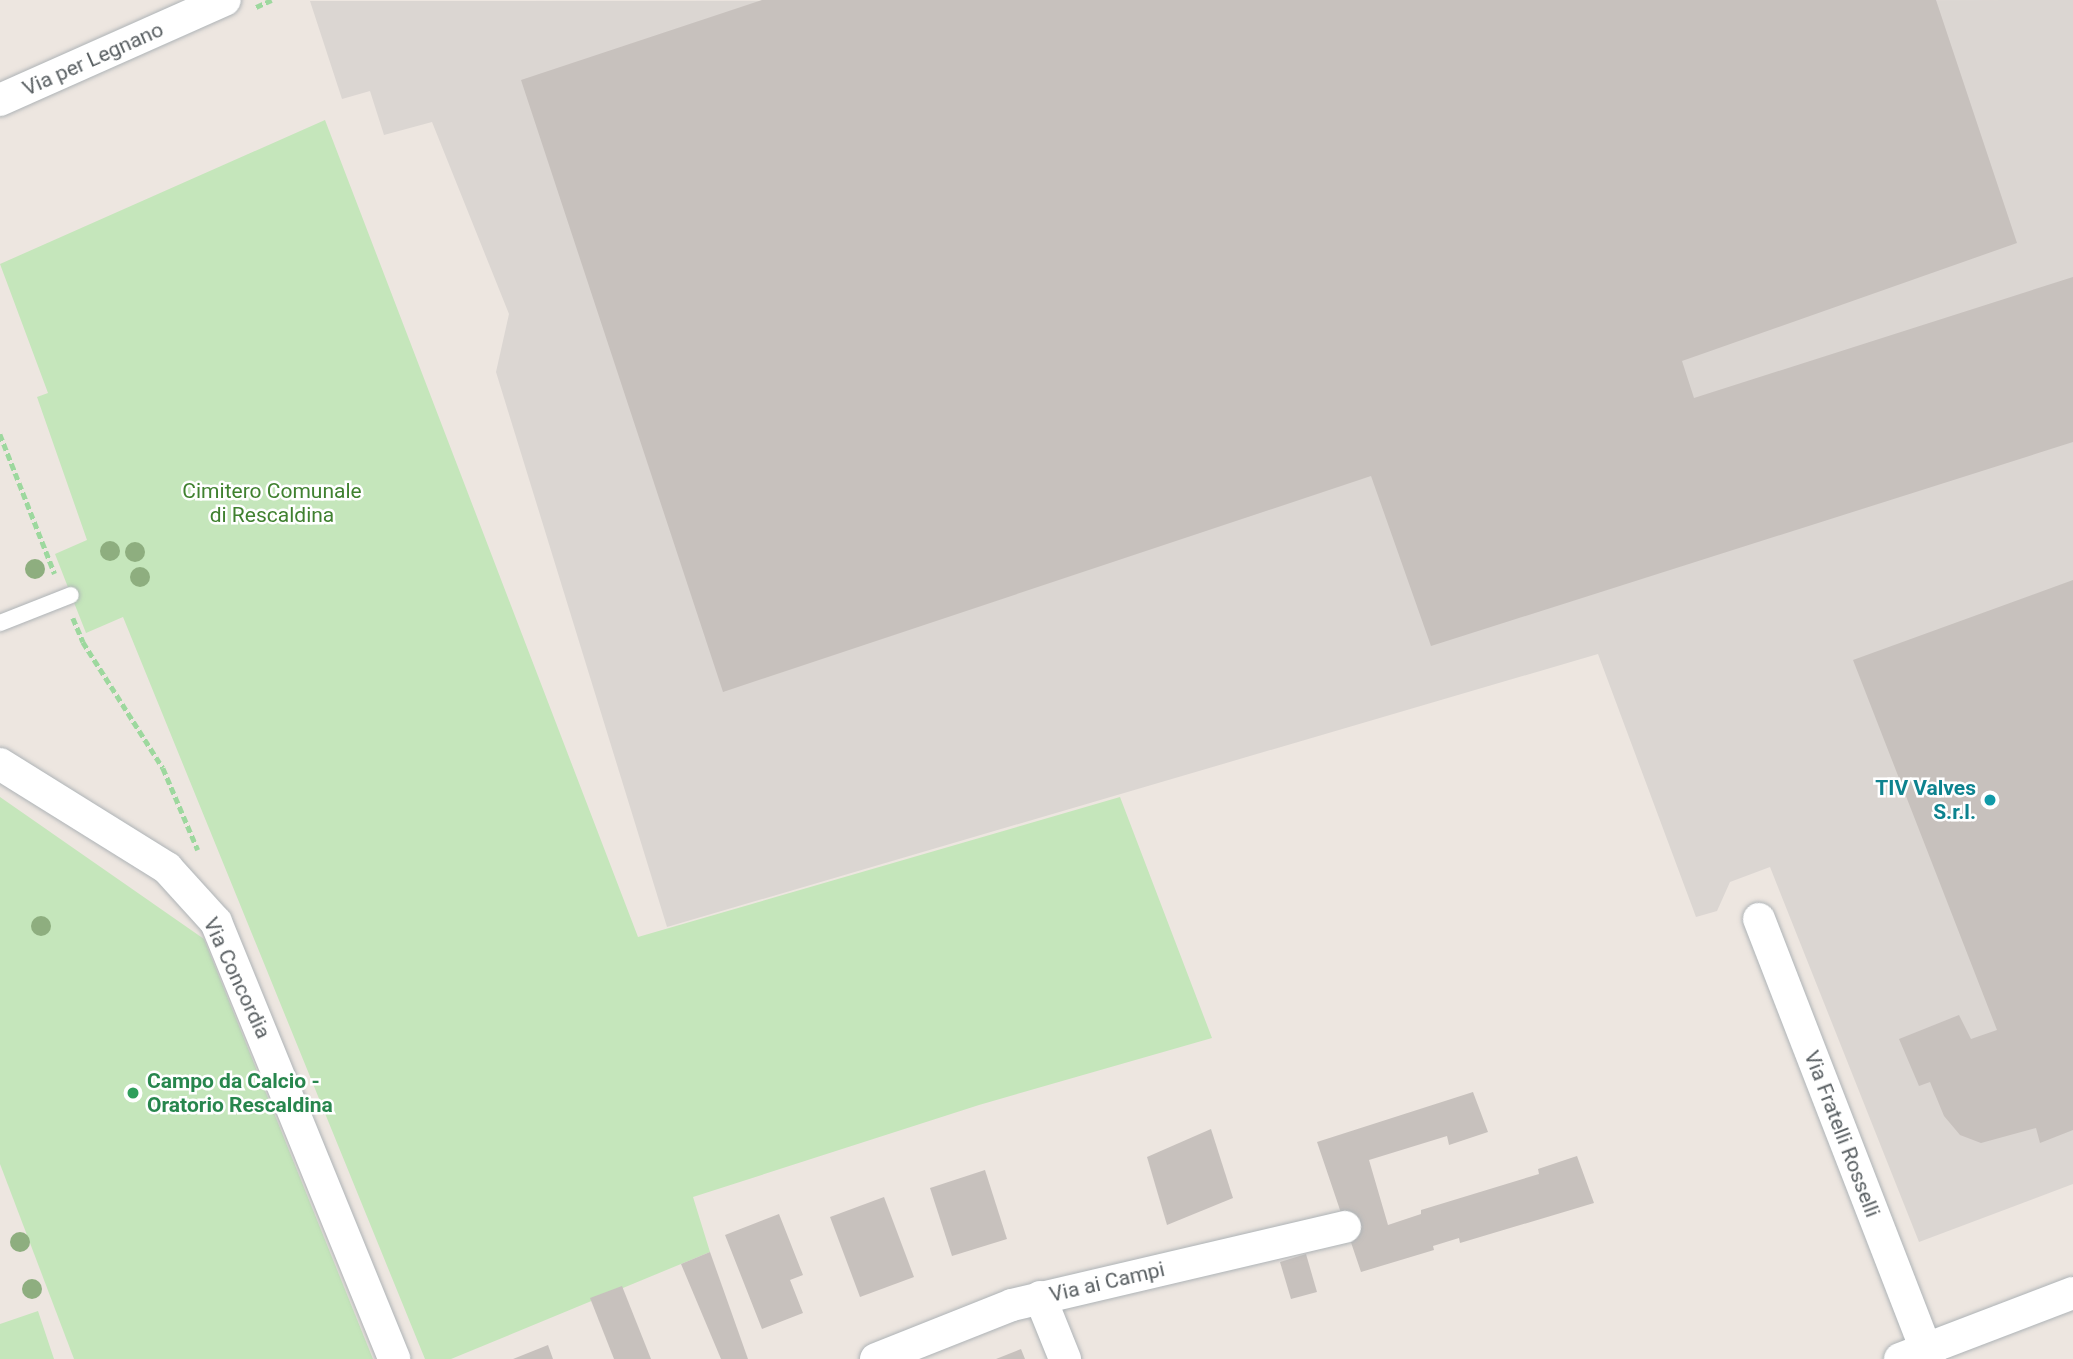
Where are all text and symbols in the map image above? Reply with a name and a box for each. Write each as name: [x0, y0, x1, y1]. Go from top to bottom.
street label: Via per Legnano: [19, 17, 167, 101]
park label: Cimitero Comunale di Rescaldina: [182, 478, 362, 528]
place label: TIV Valves S.r.l.: [1875, 775, 1976, 825]
marker: TIV Valves S.r.l.: [1982, 792, 1998, 808]
street label: Via Concordia: [198, 913, 276, 1043]
street label: Via Fratelli Rosselli: [1799, 1047, 1885, 1221]
place label: Campo da Calcio - Oratorio Rescaldina: [147, 1068, 333, 1118]
marker: Campo da Calcio - Oratorio Rescaldina: [125, 1085, 141, 1101]
street label: Via ai Campi: [1047, 1257, 1167, 1307]

